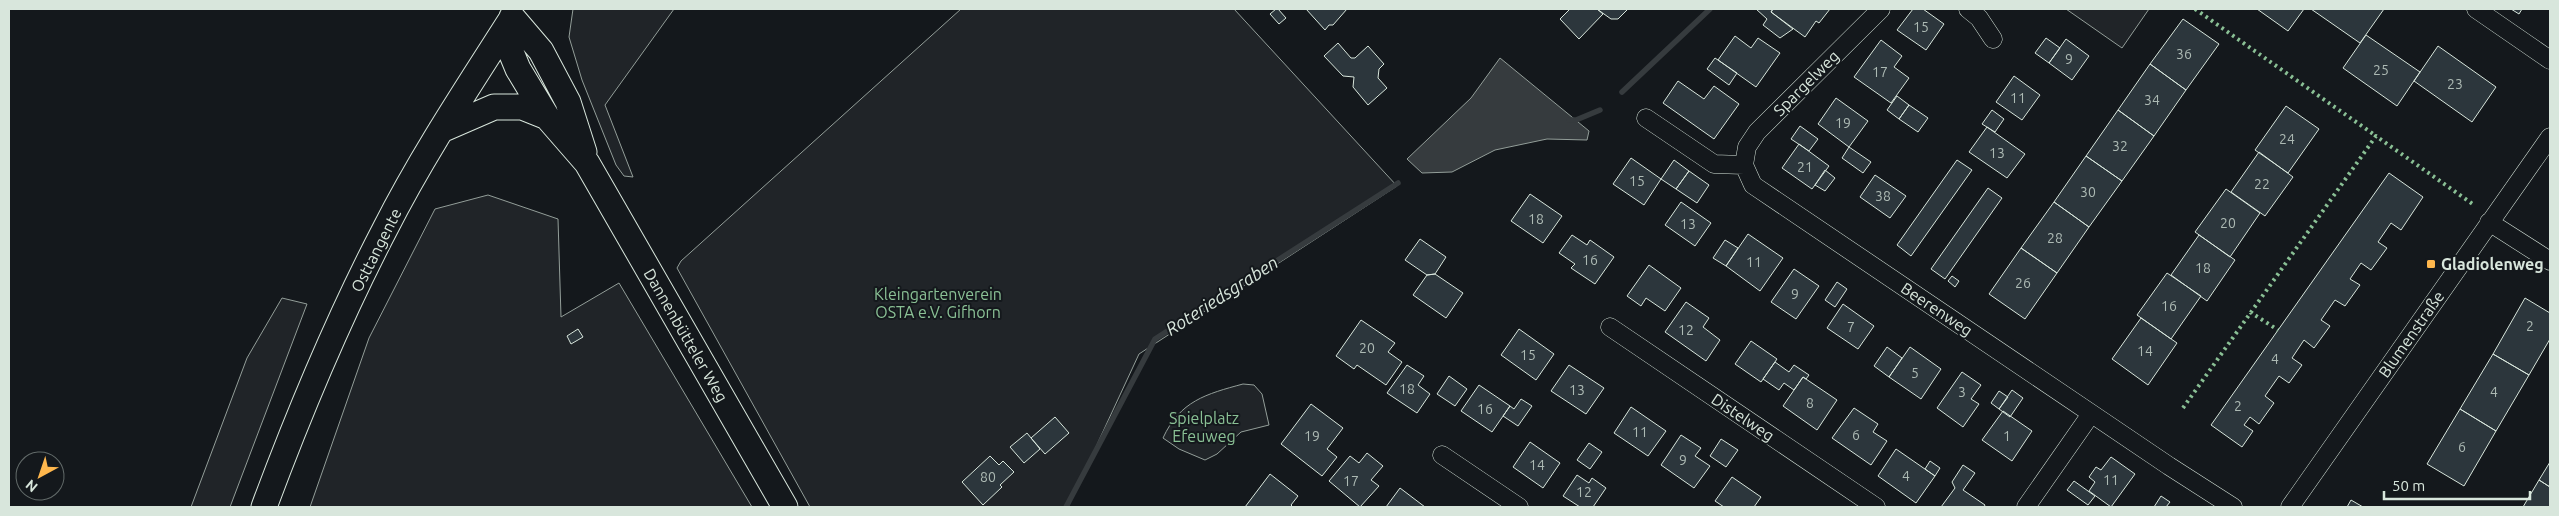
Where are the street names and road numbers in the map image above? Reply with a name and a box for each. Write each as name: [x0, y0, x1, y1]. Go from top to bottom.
street label: Spargelweg: [1770, 47, 1842, 119]
street label: Osttangente: [347, 205, 405, 295]
street label: Dannenbütteler Weg: [640, 265, 732, 405]
street label: Beerenweg: [1898, 279, 1976, 339]
street label: Blumenstraße: [2375, 287, 2447, 381]
street label: Distelweg: [1708, 389, 1778, 445]

